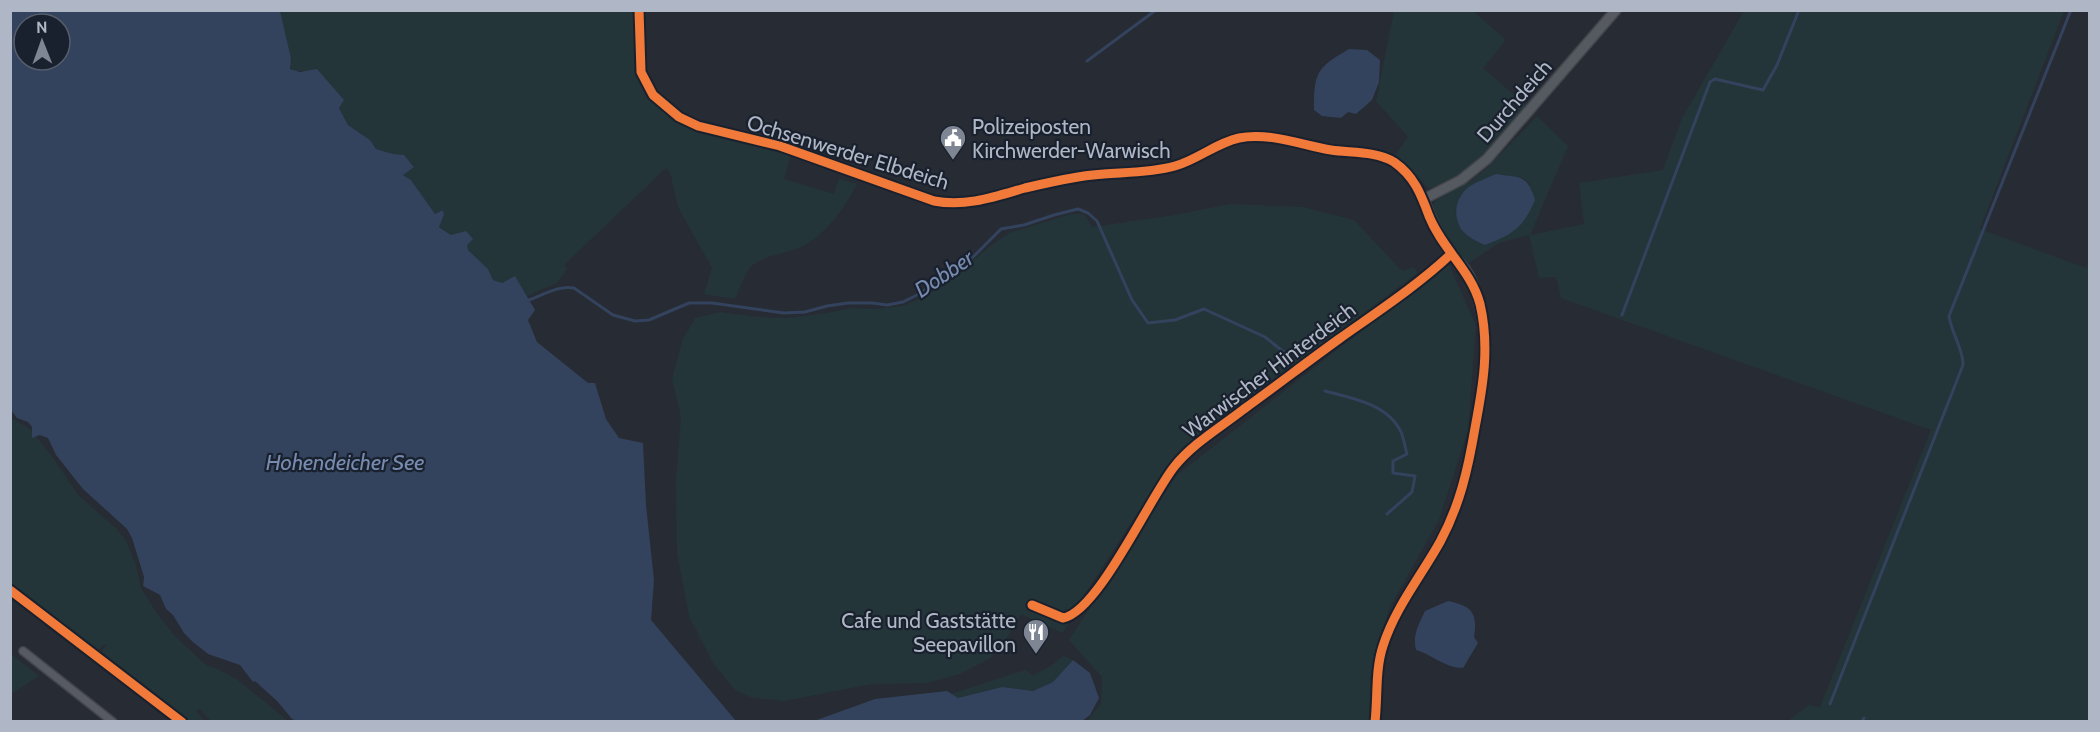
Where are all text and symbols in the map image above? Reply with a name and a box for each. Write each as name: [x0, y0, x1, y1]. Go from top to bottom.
north arrow: [12, 12, 72, 72]
text: N: [36, 18, 48, 37]
street label: Durchdeich: [1471, 55, 1557, 147]
street label: Ochsenwerder Elbdeich: [744, 109, 952, 195]
place label: Polizeiposten Kirchwerder-Warwisch: [972, 114, 1171, 163]
public building icon: Polizeiposten Kirchwerder-Warwisch: [938, 123, 968, 161]
water label: Dobber: [909, 244, 980, 304]
street label: Warwischer Hinterdeich: [1178, 297, 1360, 443]
water label: Hohendeicher See: [266, 449, 424, 476]
place label: Cafe und Gaststätte Seepavillon: [841, 608, 1016, 657]
restaurant icon: Cafe und Gaststätte Seepavillon: [1021, 617, 1051, 655]

